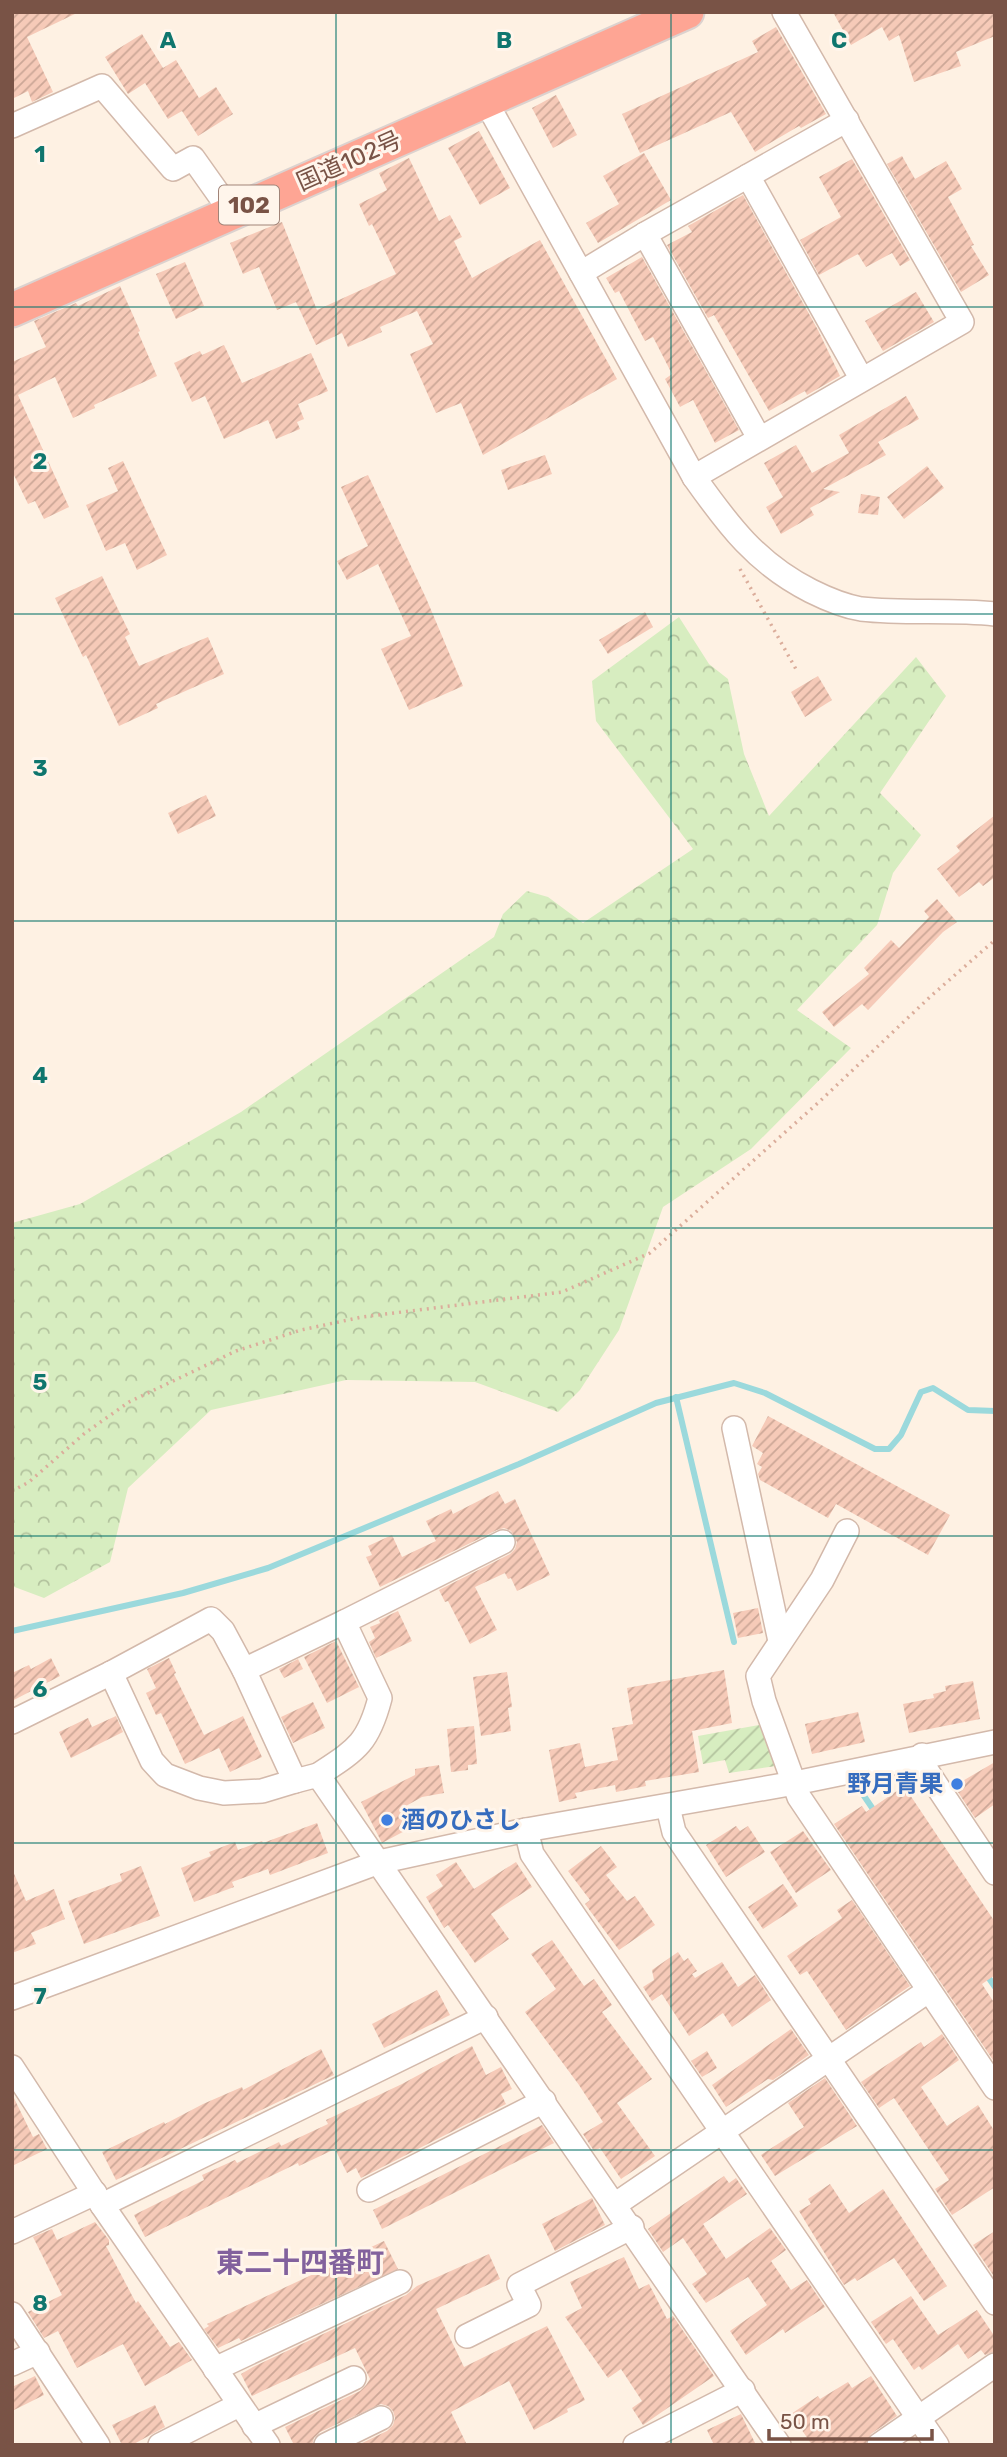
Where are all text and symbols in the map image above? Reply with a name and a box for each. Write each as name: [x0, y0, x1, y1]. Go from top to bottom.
text: A: [160, 26, 177, 54]
text: B: [496, 26, 512, 54]
text: C: [831, 26, 847, 54]
street label: 国道102号: [292, 126, 406, 196]
text: 1: [34, 140, 46, 168]
road number: 102: [219, 186, 279, 224]
text: 2: [33, 447, 47, 475]
text: 3: [32, 754, 48, 782]
text: 4: [32, 1061, 48, 1089]
text: 5: [33, 1368, 48, 1396]
text: 6: [33, 1675, 48, 1703]
place label: 野月青果: [847, 1770, 943, 1798]
marker: 野月青果: [949, 1776, 965, 1792]
place label: 酒のひさし: [401, 1806, 521, 1834]
marker: 酒のひさし: [379, 1812, 395, 1828]
text: 7: [33, 1982, 47, 2010]
district label: 東二十四番町: [216, 2246, 384, 2279]
text: 8: [32, 2289, 48, 2317]
scale bar: [769, 2398, 932, 2442]
text: 50 m: [780, 2409, 830, 2434]

